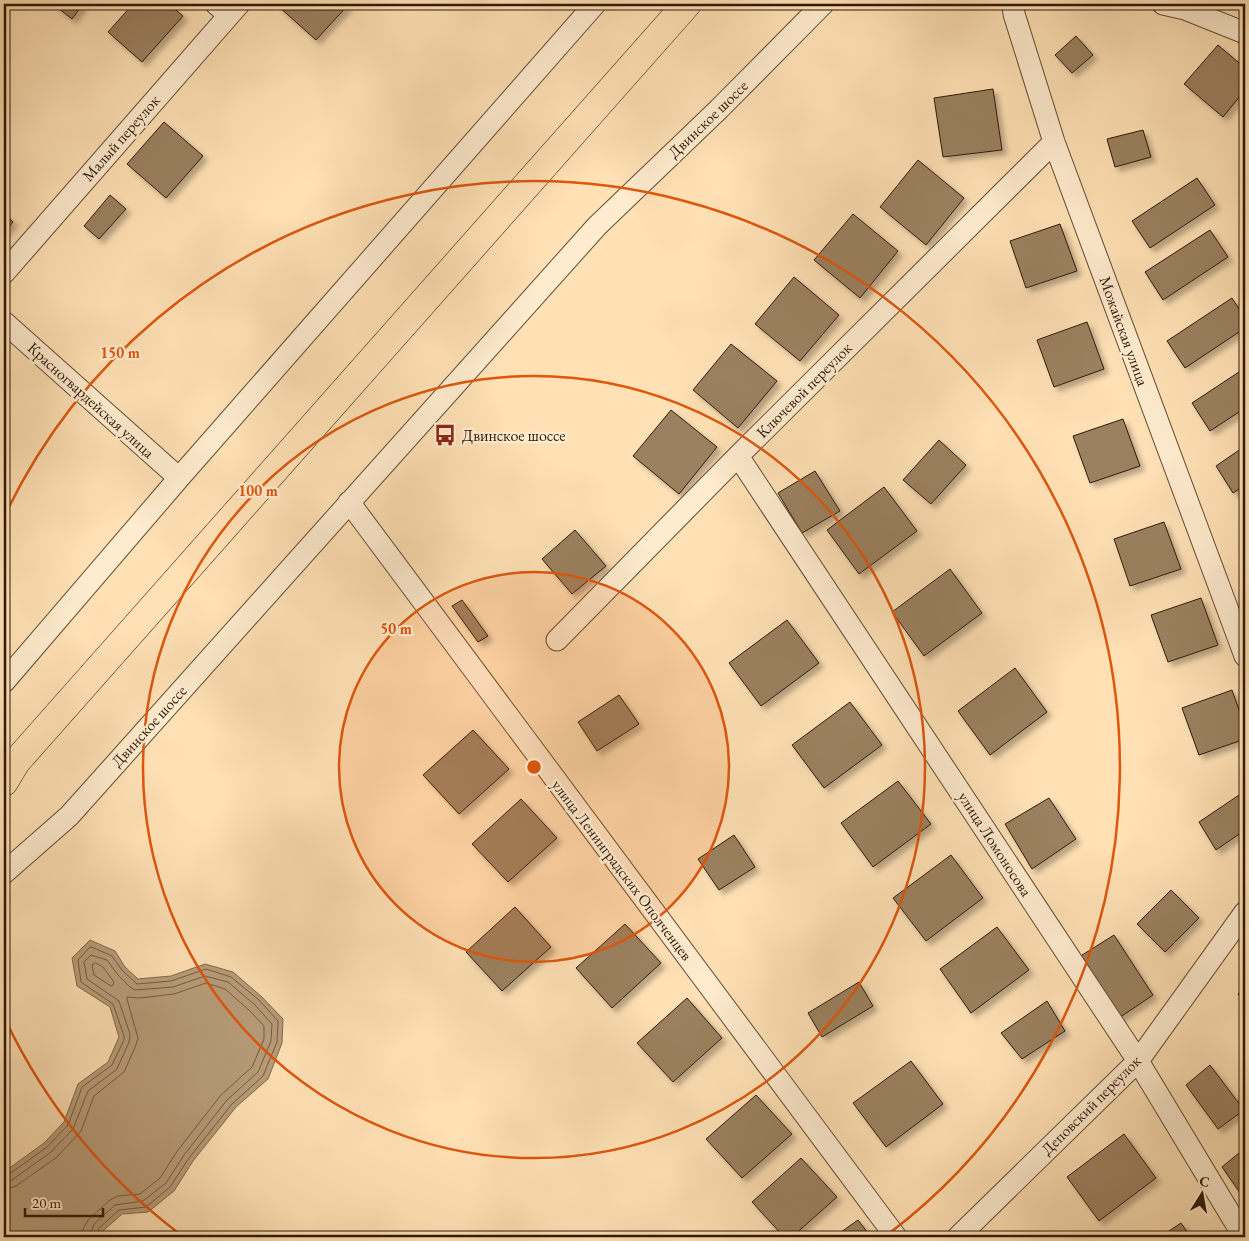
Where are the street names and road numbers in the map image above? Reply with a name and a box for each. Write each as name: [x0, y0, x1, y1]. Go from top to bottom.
street label: Двинское шоссе: [664, 76, 752, 162]
street label: Малый переулок: [78, 90, 165, 186]
street label: Можайская улица: [1094, 273, 1154, 389]
street label: Красногвардейская улица: [23, 337, 159, 463]
street label: Ключевой переулок: [752, 337, 857, 442]
street label: Двинское шоссе: [107, 681, 191, 771]
street label: улица Ленинградских Ополченцев: [547, 775, 697, 965]
street label: улица Ломоносова: [953, 787, 1037, 901]
street label: Деповский переулок: [1037, 1050, 1146, 1159]

